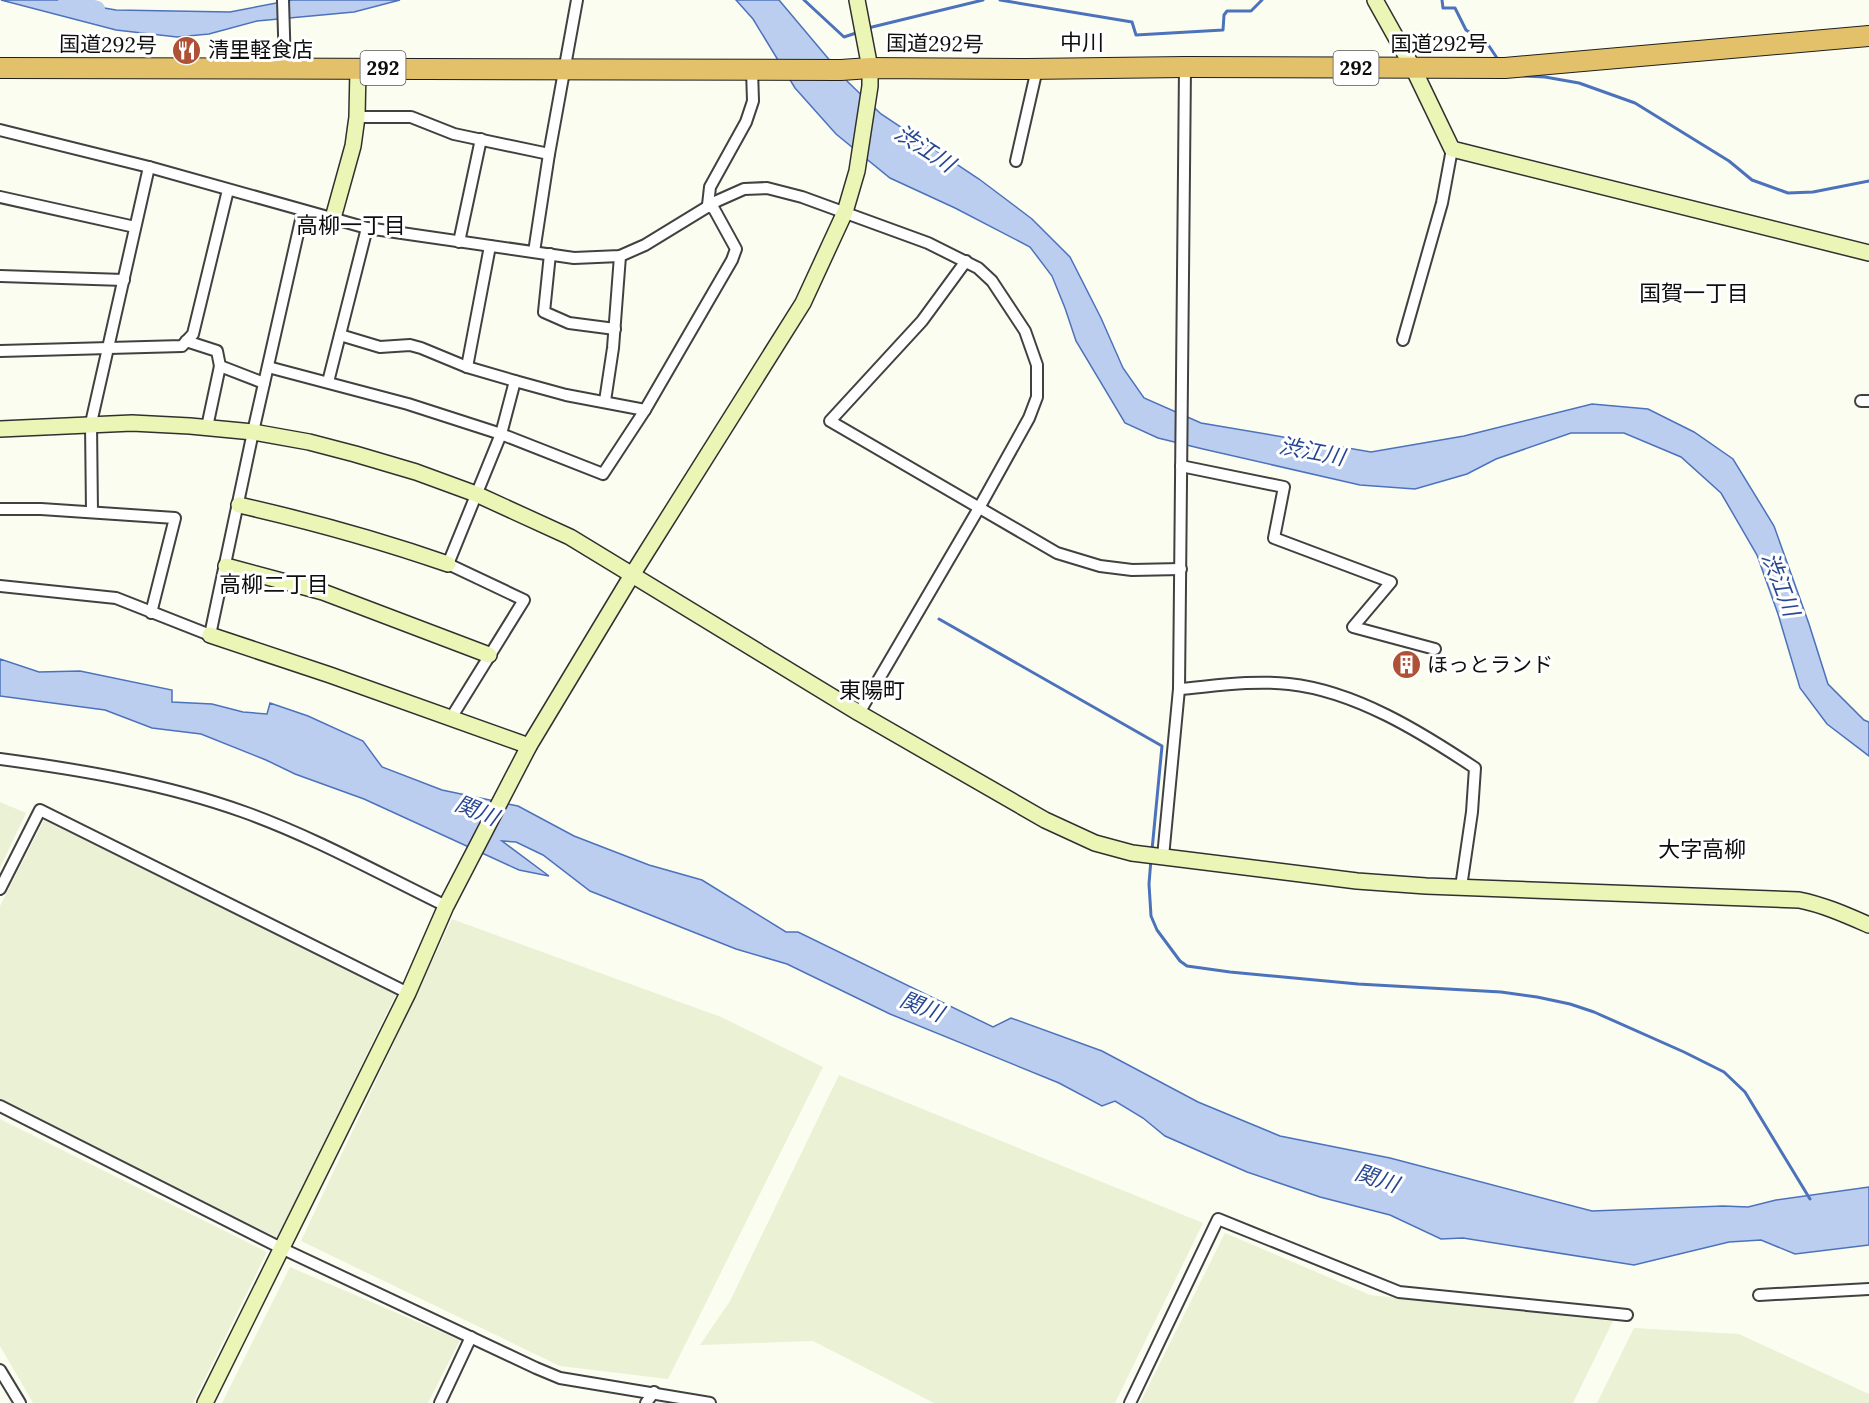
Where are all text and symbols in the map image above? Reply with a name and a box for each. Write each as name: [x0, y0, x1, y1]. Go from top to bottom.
district label: 中川: [1060, 28, 1104, 56]
street label: 国道292号: [886, 29, 984, 58]
street label: 国道292号: [59, 30, 157, 59]
street label: 国道292号: [1390, 30, 1488, 57]
restaurant icon: 清里軽食店: [171, 34, 203, 66]
place label: 清里軽食店: [208, 36, 313, 63]
road number: 292: [360, 51, 406, 85]
road number: 292: [1334, 51, 1378, 85]
water label: 渋江川: [890, 118, 962, 179]
district label: 高柳一丁目: [296, 211, 406, 239]
district label: 国賀一丁目: [1639, 279, 1749, 307]
water label: 渋江川: [1277, 431, 1349, 471]
water label: 渋江川: [1756, 548, 1807, 622]
district label: 高柳二丁目: [219, 570, 329, 598]
building icon: ほっとランド: [1390, 649, 1422, 681]
place label: ほっとランド: [1427, 651, 1553, 678]
district label: 東陽町: [839, 676, 905, 704]
water label: 関川: [451, 789, 504, 832]
district label: 大字高柳: [1658, 835, 1746, 863]
water label: 関川: [896, 985, 949, 1028]
water label: 関川: [1352, 1158, 1404, 1199]

